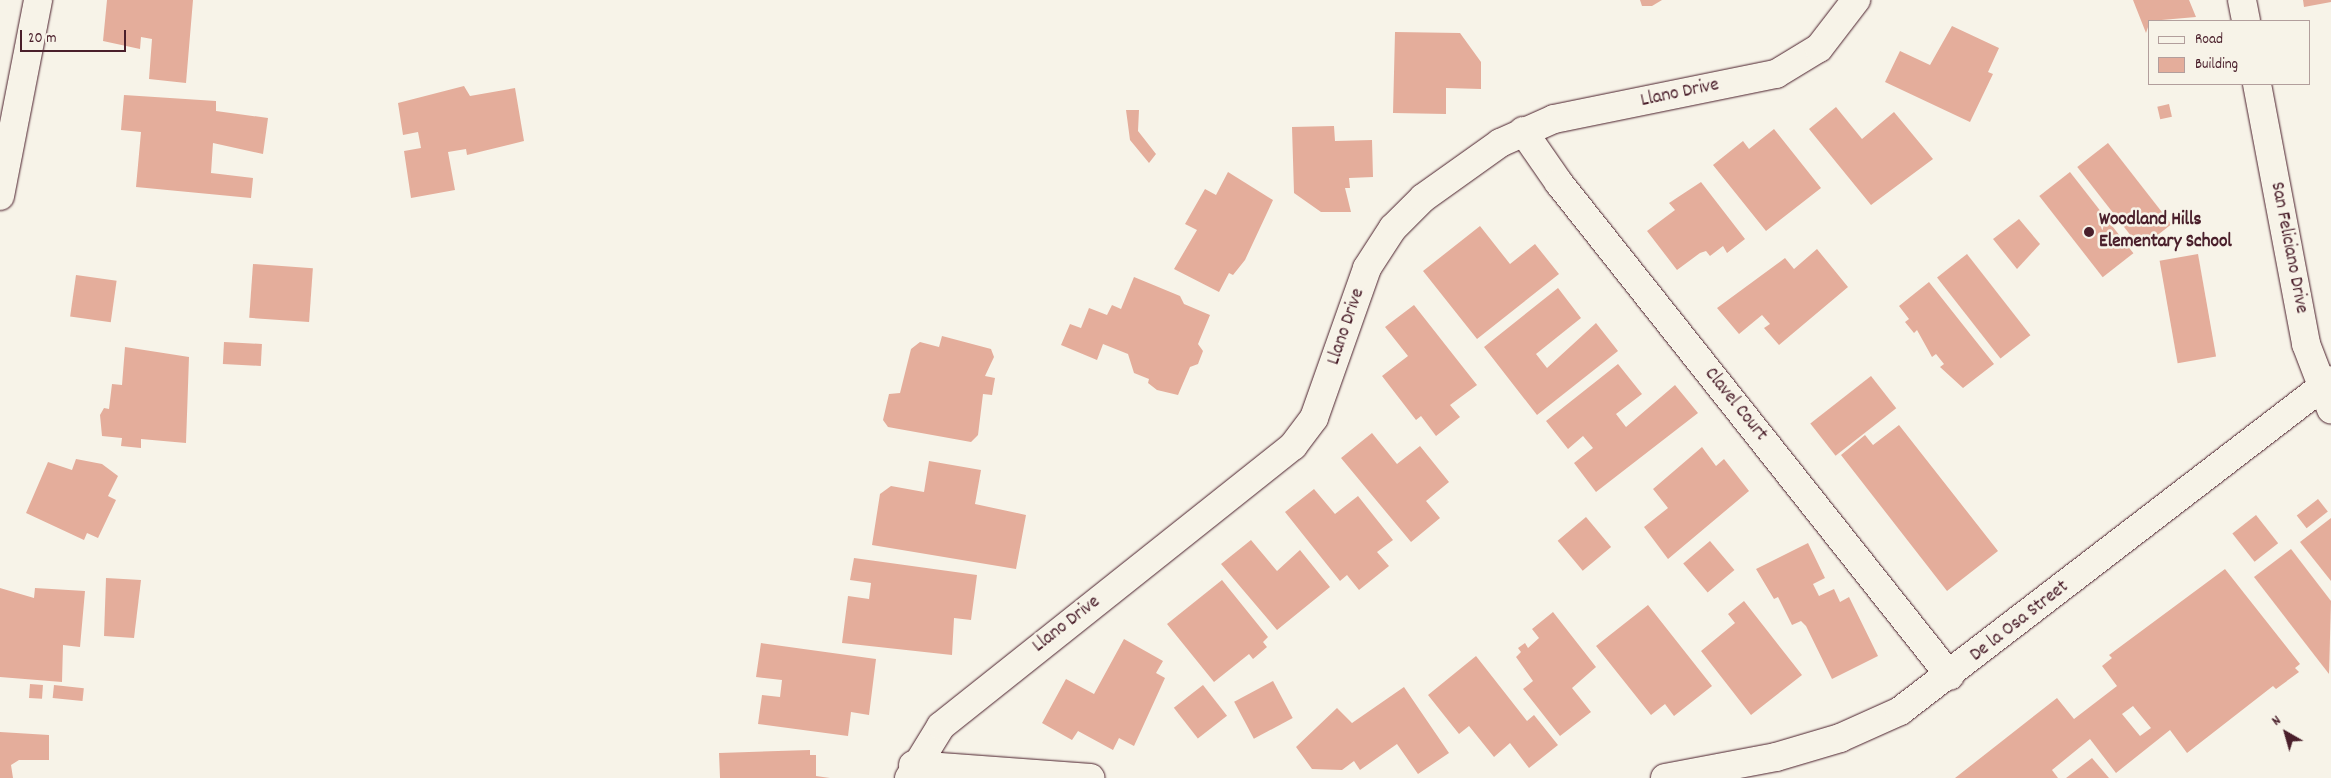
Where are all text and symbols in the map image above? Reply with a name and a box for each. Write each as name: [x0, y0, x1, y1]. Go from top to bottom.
scale bar: [22, 20, 129, 52]
legend: [2148, 20, 2311, 85]
text: 20 m: [28, 28, 56, 50]
text: Road: [2195, 29, 2223, 51]
text: Building: [2195, 54, 2238, 76]
street label: Llano Drive: [1639, 75, 1721, 113]
street label: San Feliciano Drive: [2264, 180, 2312, 316]
place label: Woodland Hills Elementary School: [2099, 210, 2232, 254]
marker: Woodland Hills Elementary School: [2083, 226, 2095, 238]
street label: Llano Drive: [1323, 286, 1371, 368]
street label: Clavel Court: [1698, 364, 1772, 446]
street label: De la Osa Street: [1966, 576, 2074, 668]
street label: Llano Drive: [1029, 592, 1105, 658]
north arrow: [2261, 708, 2311, 758]
text: N: [2268, 711, 2286, 731]

